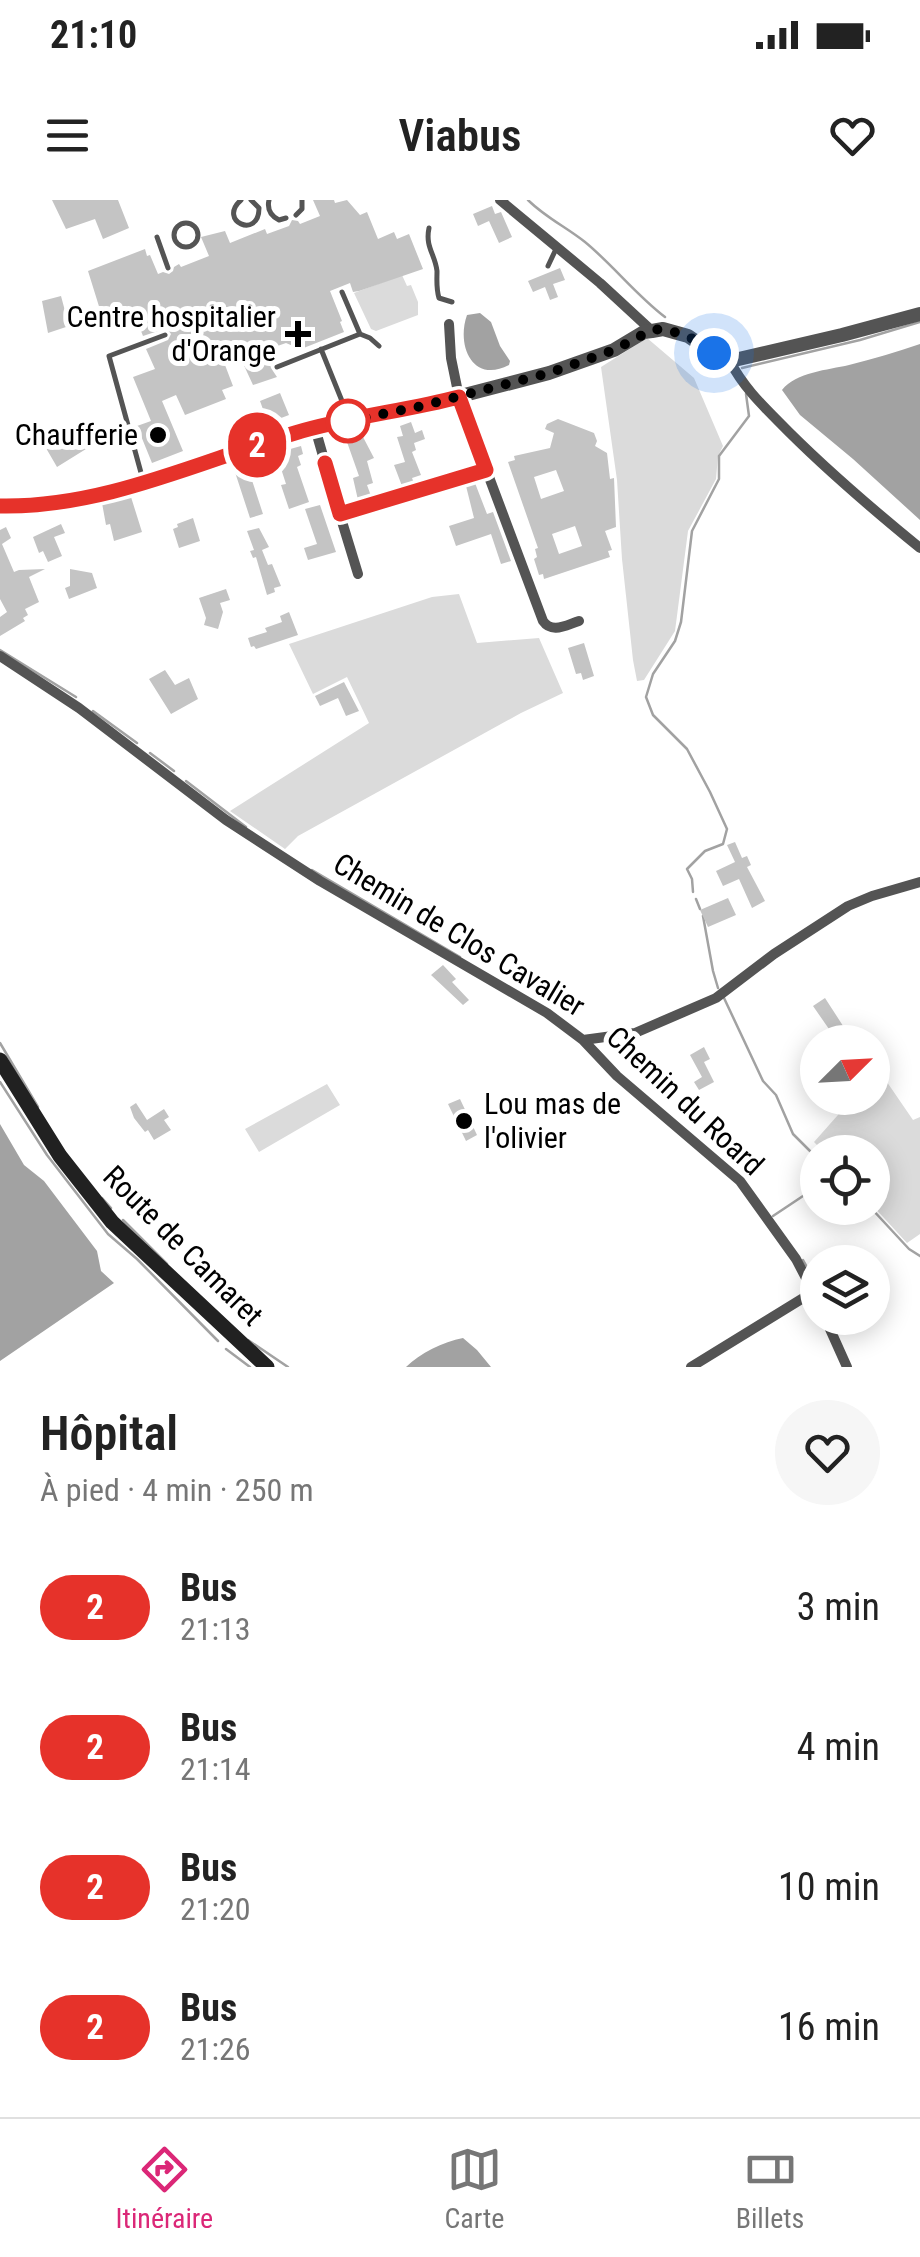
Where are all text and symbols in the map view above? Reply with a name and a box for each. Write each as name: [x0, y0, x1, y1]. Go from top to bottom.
text: 21:10: [50, 13, 137, 57]
icon: menu: [40, 108, 95, 163]
icon: heart: [825, 108, 880, 163]
text: Viabus: [399, 109, 521, 162]
place label: Centre hospitalier d'Orange: [67, 299, 276, 368]
marker: Centre hospitalier d'Orange: [285, 321, 311, 347]
your location: [689, 328, 739, 378]
unlabelled marker: [327, 400, 369, 442]
line badge: 2: [224, 412, 290, 478]
place label: Chaufferie: [15, 417, 138, 452]
marker: Chaufferie: [147, 424, 169, 446]
text: 2: [248, 425, 266, 466]
street label: Chemin de Clos Cavalier: [327, 846, 591, 1023]
street label: Chemin du Roard: [600, 1019, 771, 1182]
north arrow: [800, 1025, 890, 1115]
map controls: [800, 1025, 890, 1335]
place label: Lou mas de l'olivier: [484, 1086, 621, 1155]
marker: Lou mas de l'olivier: [453, 1110, 475, 1132]
button: locate: [800, 1135, 890, 1225]
street label: Route de Camaret: [96, 1159, 270, 1333]
button: layers: [800, 1245, 890, 1335]
button: heart: [775, 1400, 880, 1505]
text: Hôpital: [40, 1405, 178, 1462]
text: À pied · 4 min · 250 m: [40, 1471, 314, 1509]
text: Bus: [180, 1566, 237, 1610]
text: 3 min: [797, 1585, 880, 1629]
text: 2: [86, 1587, 104, 1628]
text: 21:13: [180, 1610, 251, 1648]
text: Bus: [180, 1706, 237, 1750]
text: 4 min: [797, 1725, 880, 1769]
text: 2: [86, 1727, 104, 1768]
text: 21:14: [180, 1750, 251, 1788]
text: Bus: [180, 1846, 237, 1890]
text: 10 min: [778, 1865, 880, 1909]
text: 2: [86, 1867, 104, 1908]
text: 21:20: [180, 1890, 251, 1928]
text: Bus: [180, 1986, 237, 2030]
text: 16 min: [778, 2005, 880, 2049]
text: 2: [86, 2007, 104, 2048]
text: 21:26: [180, 2030, 251, 2068]
tab: Itinéraire: [116, 2142, 213, 2235]
tab: Carte: [444, 2142, 504, 2235]
tab: Billets: [736, 2142, 804, 2235]

